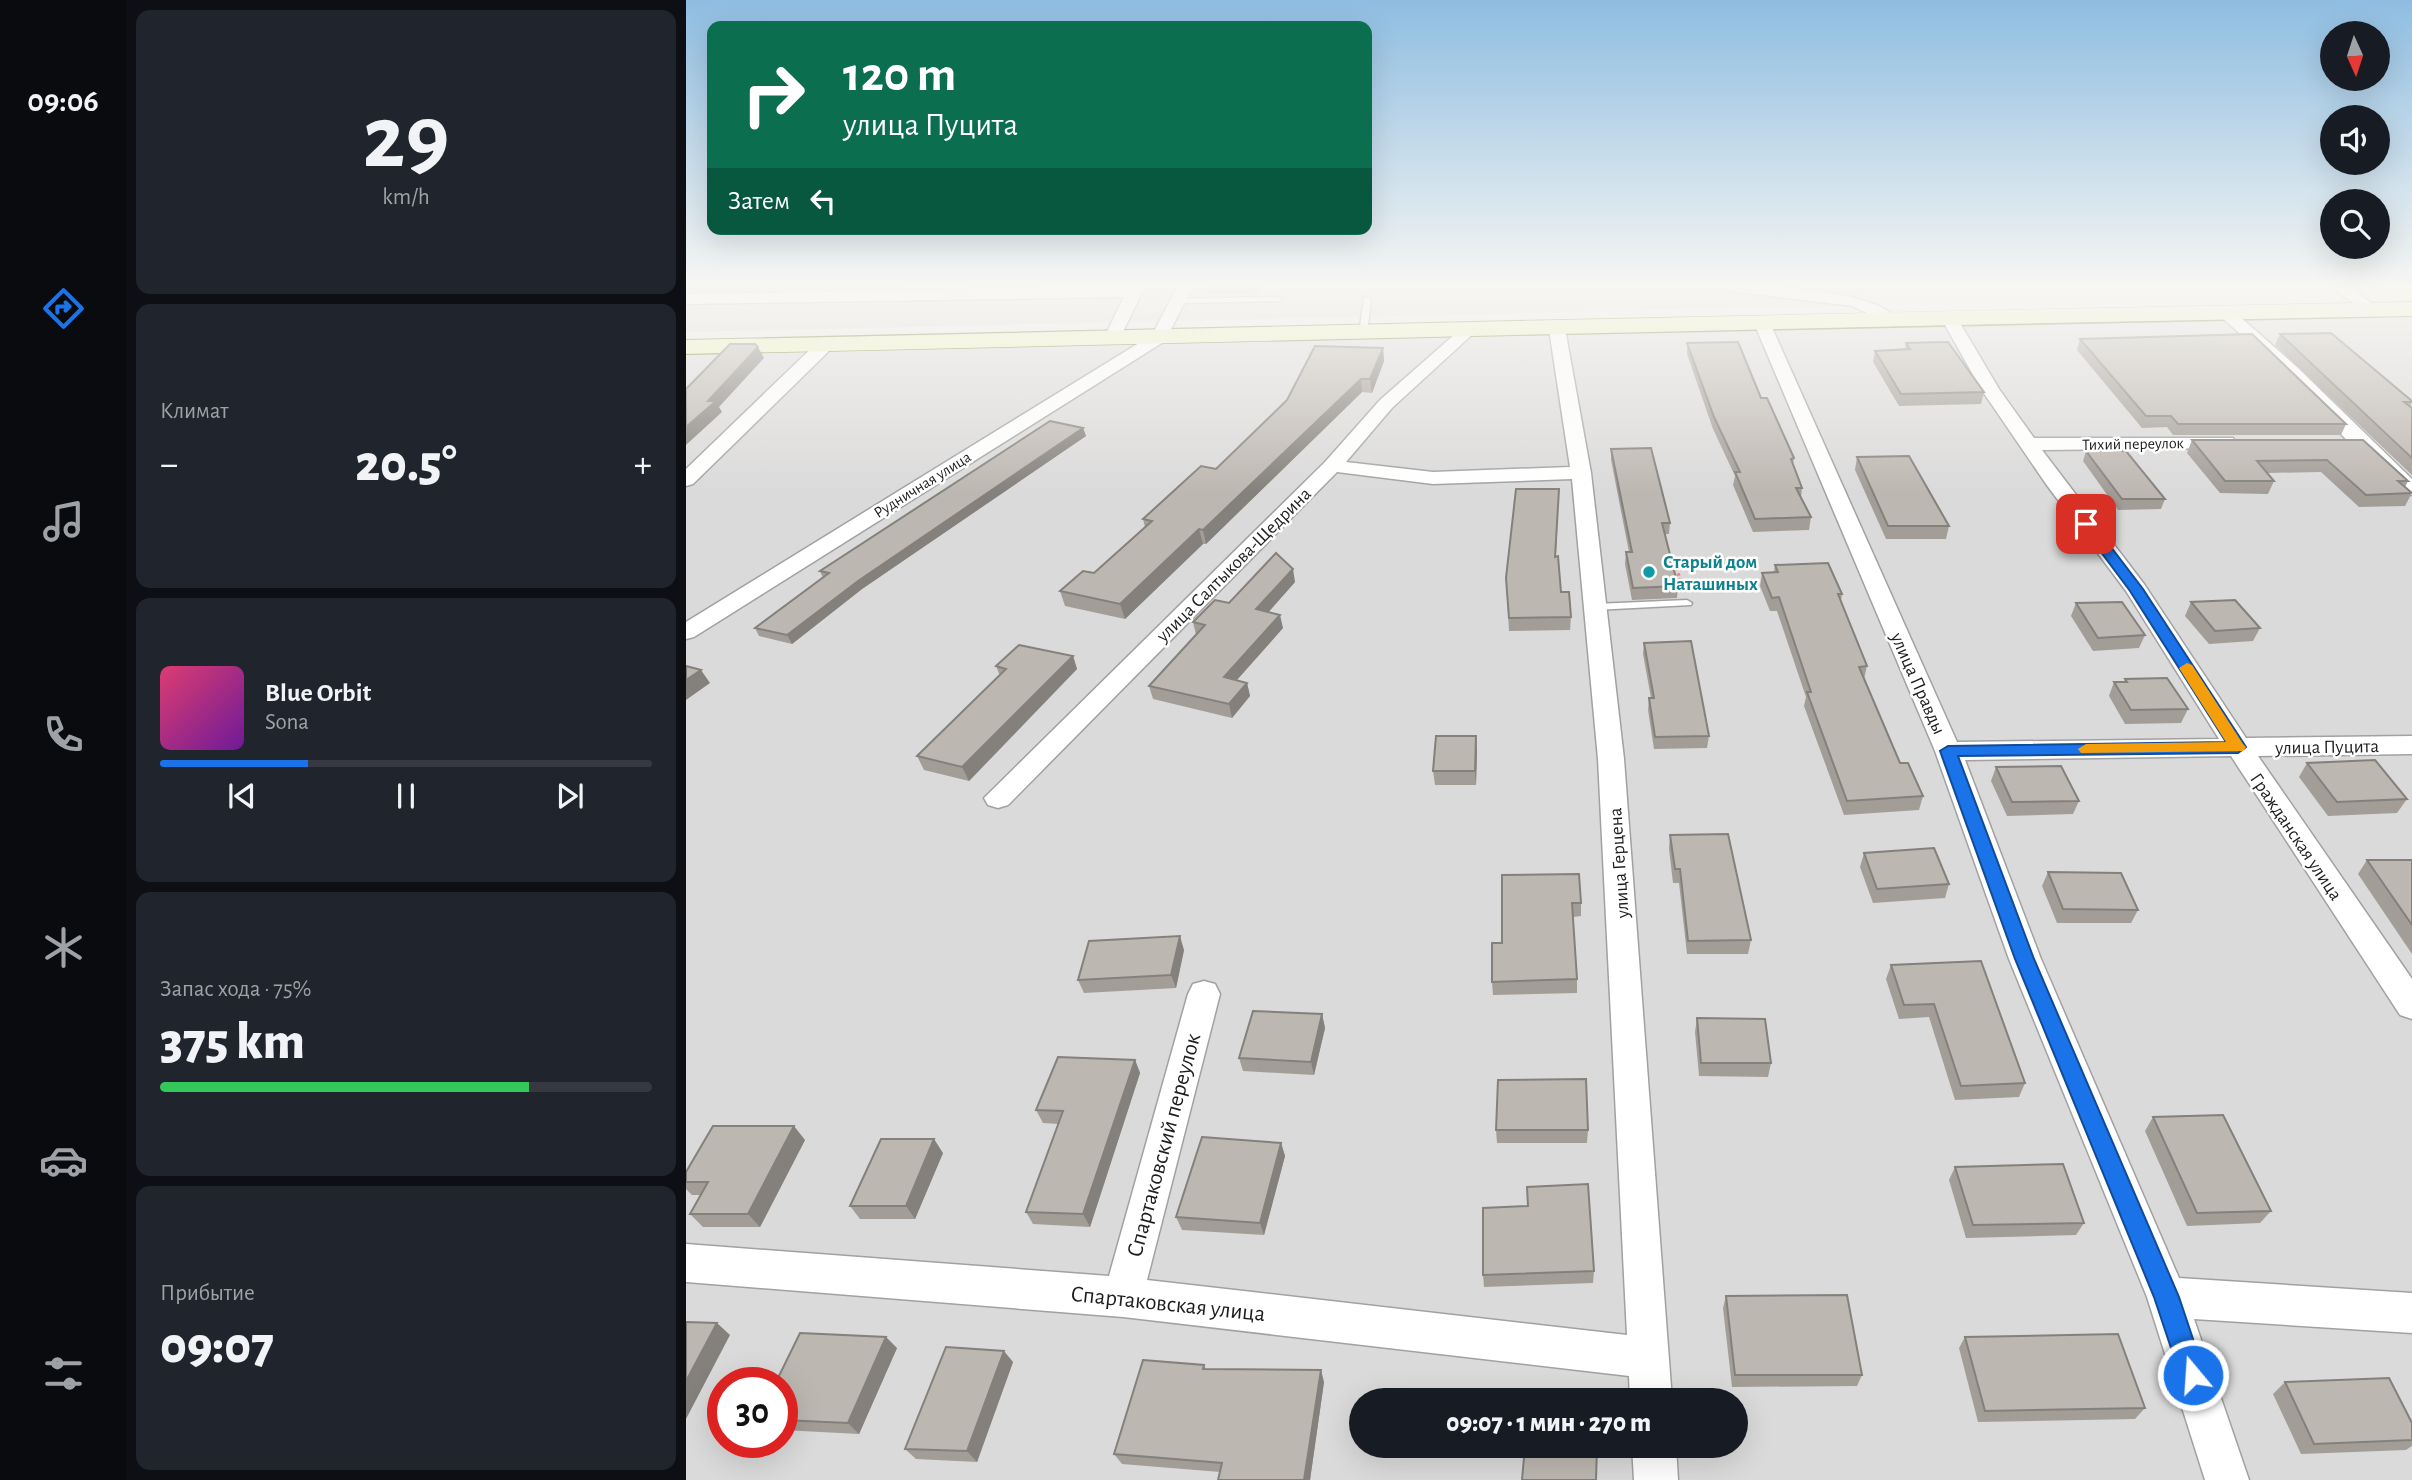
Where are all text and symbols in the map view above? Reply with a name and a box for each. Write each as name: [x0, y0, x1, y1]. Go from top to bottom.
north arrow: [2320, 21, 2390, 91]
map controls: [2320, 21, 2390, 259]
icon: right: [728, 49, 819, 140]
text: 120 m: [843, 51, 956, 100]
text: 09:06: [27, 85, 99, 117]
text: 29: [363, 93, 449, 184]
button: sound: [2320, 105, 2390, 175]
text: улица Пуцита: [843, 109, 1018, 141]
icon: left: [804, 182, 842, 220]
text: km/h: [382, 186, 430, 209]
text: Затем: [728, 188, 790, 214]
button: search: [2320, 189, 2390, 259]
icon: directions: [39, 284, 88, 333]
text: Климат: [160, 400, 229, 423]
street label: Тихий переулок: [2082, 435, 2185, 454]
text: 20.5°: [355, 438, 457, 490]
text: −: [160, 446, 178, 484]
text: +: [634, 446, 652, 484]
street label: Рудничная улица: [871, 449, 974, 522]
street label: улица Салтыкова-Щедрина: [1153, 484, 1315, 647]
pin: [2056, 494, 2116, 554]
icon: music: [39, 497, 88, 546]
icon: arrive: [2067, 505, 2105, 543]
place label: Старый дом Наташиных: [1663, 553, 1758, 594]
marker: Старый дом Наташиных: [1641, 564, 1657, 580]
street label: улица Правды: [1886, 629, 1948, 737]
text: Blue Orbit: [265, 680, 371, 706]
icon: phone: [39, 710, 88, 759]
text: Sona: [265, 711, 309, 734]
street label: улица Пуцита: [2274, 737, 2379, 758]
street label: Гражданская улица: [2246, 770, 2345, 904]
icon: previous: [223, 777, 261, 815]
icon: pause: [387, 777, 425, 815]
icon: next: [551, 777, 589, 815]
street label: улица Герцена: [1606, 807, 1633, 920]
icon: climate: [39, 923, 88, 972]
text: Запас хода · 75%: [160, 978, 312, 1001]
text: 375 km: [160, 1016, 305, 1068]
street label: Спартаковский переулок: [1123, 1031, 1206, 1260]
icon: car: [39, 1136, 88, 1185]
text: Прибытие: [160, 1282, 255, 1305]
street label: Спартаковская улица: [1069, 1283, 1266, 1326]
text: 09:07: [160, 1320, 274, 1372]
position arrow: [2156, 1338, 2230, 1412]
icon: filters: [39, 1349, 88, 1398]
speed limit sign: 30: [707, 1367, 798, 1458]
text: 09:07 · 1 мин · 270 m: [1446, 1410, 1651, 1436]

